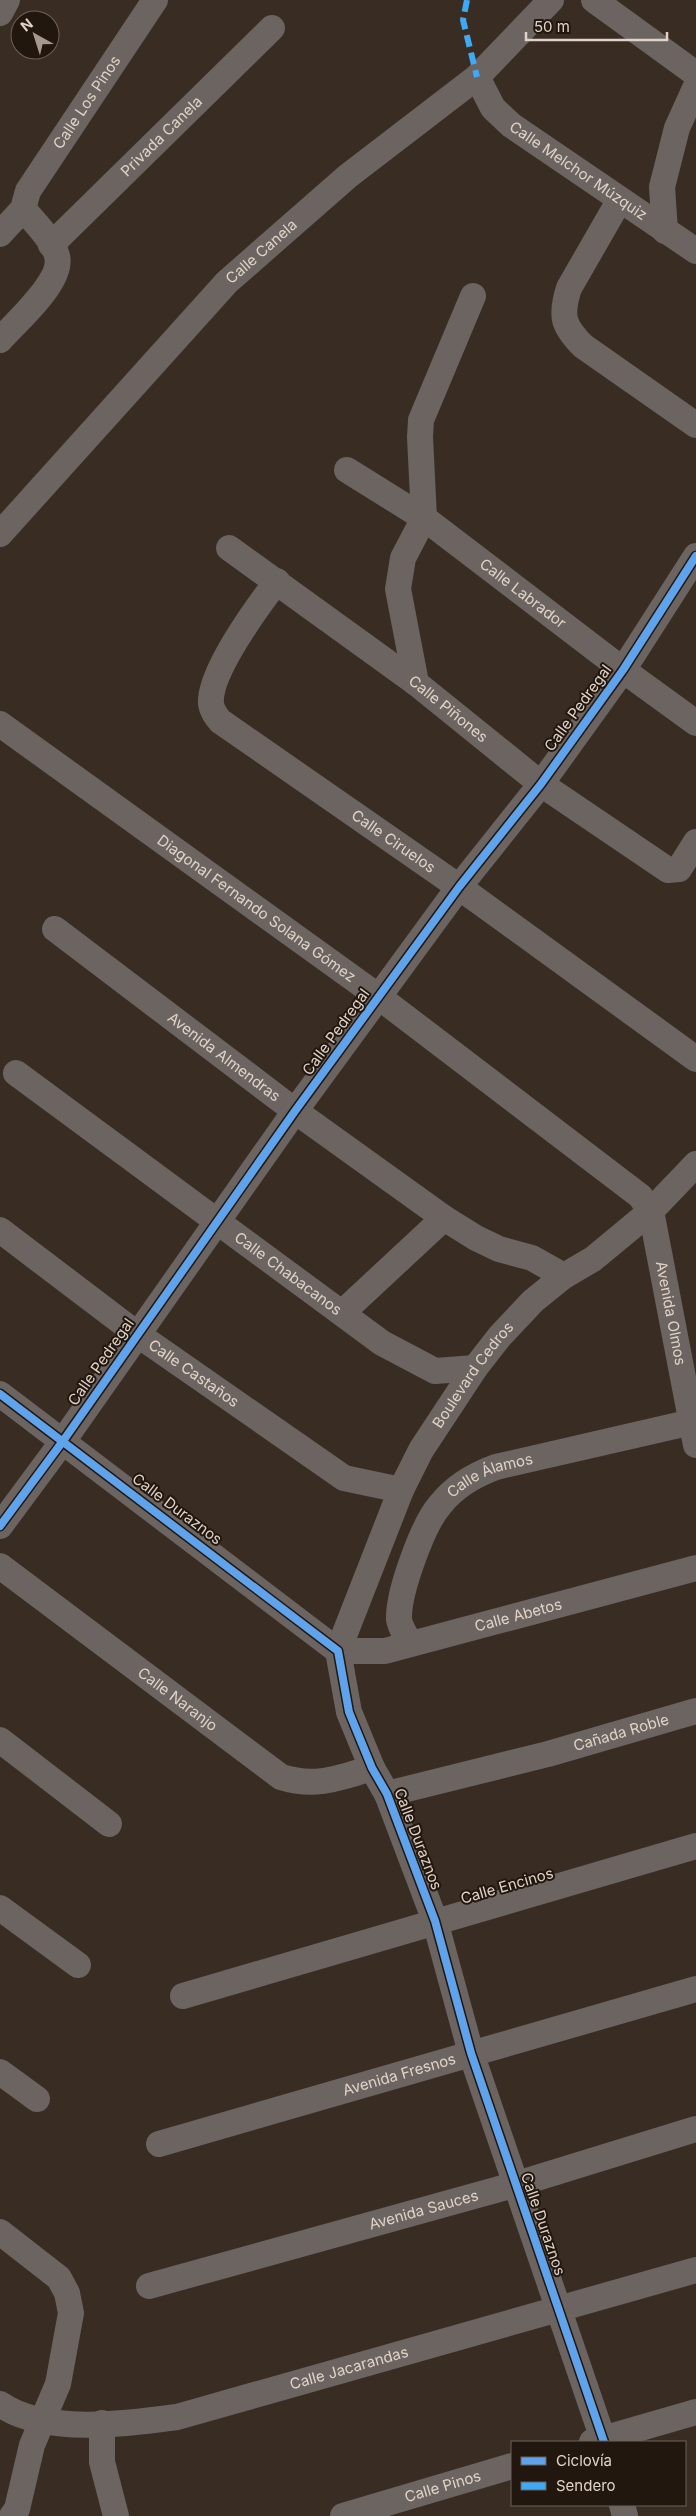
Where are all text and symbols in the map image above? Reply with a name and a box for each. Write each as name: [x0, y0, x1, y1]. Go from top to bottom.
north arrow: [10, 10, 60, 60]
scale bar: [526, 10, 667, 42]
text: N: [17, 15, 36, 34]
text: 50 m: [534, 17, 570, 36]
street label: Calle Los Pinos: [49, 52, 124, 153]
street label: Privada Canela: [116, 92, 206, 180]
street label: Calle Melchor Múzquiz: [506, 117, 651, 224]
street label: Calle Canela: [222, 215, 301, 288]
street label: Calle Labrador: [476, 554, 570, 632]
street label: Calle Pedregal: [540, 661, 615, 755]
street label: Calle Piñones: [405, 671, 492, 746]
street label: Calle Ciruelos: [348, 805, 439, 877]
street label: Diagonal Fernando Solana Gómez: [154, 830, 360, 986]
street label: Calle Pedregal: [298, 985, 373, 1079]
street label: Avenida Almendras: [164, 1008, 284, 1106]
street label: Calle Chabacanos: [231, 1227, 346, 1319]
street label: Avenida Olmos: [652, 1259, 690, 1367]
street label: Calle Pedregal: [63, 1314, 138, 1409]
street label: Boulevard Cedros: [428, 1317, 518, 1432]
street label: Calle Castaños: [145, 1335, 243, 1411]
street label: Calle Álamos: [443, 1449, 535, 1501]
street label: Calle Duraznos: [129, 1469, 226, 1549]
street label: Calle Abetos: [472, 1594, 564, 1636]
street label: Calle Naranjo: [134, 1663, 222, 1735]
street label: Cañada Roble: [571, 1709, 671, 1755]
street label: Calle Duraznos: [390, 1785, 447, 1892]
street label: Calle Encinos: [458, 1863, 555, 1908]
street label: Avenida Fresnos: [340, 2049, 458, 2100]
street label: Calle Duraznos: [517, 2170, 570, 2278]
street label: Avenida Sauces: [367, 2185, 481, 2234]
street label: Calle Jacarandas: [288, 2342, 410, 2394]
legend: [511, 2441, 686, 2506]
text: Ciclovía: [556, 2451, 612, 2470]
street label: Calle Pinos: [402, 2466, 483, 2506]
text: Sendero: [556, 2476, 616, 2495]

